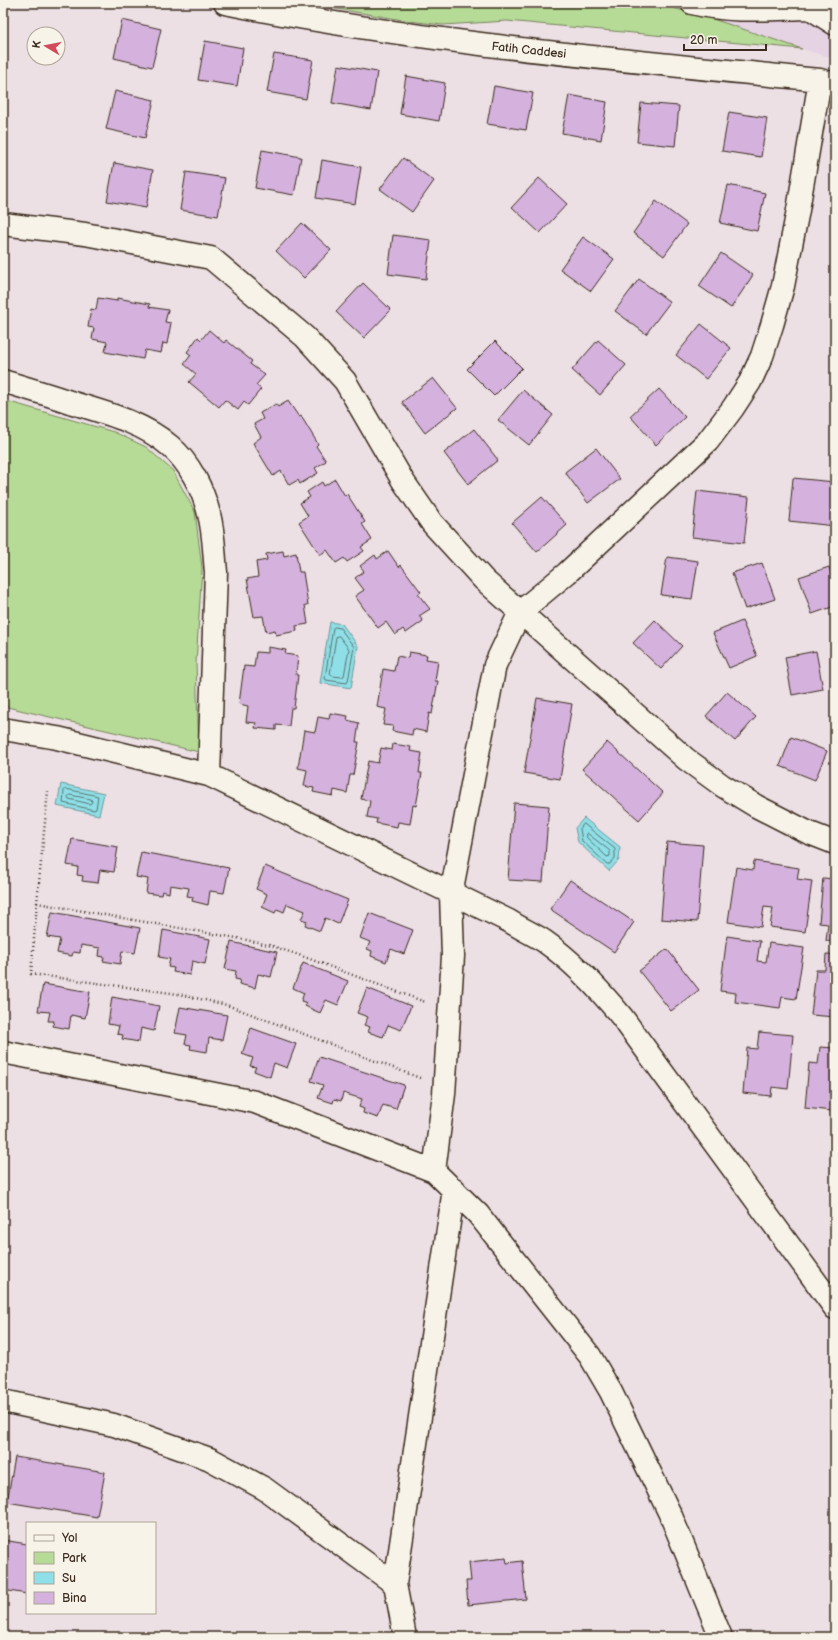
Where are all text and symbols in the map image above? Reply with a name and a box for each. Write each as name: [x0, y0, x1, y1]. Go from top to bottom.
north arrow: [26, 26, 66, 66]
scale bar: [684, 26, 766, 52]
text: 20 m: [690, 33, 717, 48]
text: K: [30, 39, 44, 49]
street label: Fatih Caddesi: [491, 39, 567, 62]
legend: [26, 1522, 156, 1614]
text: Yol: [61, 1531, 77, 1546]
text: Park: [62, 1551, 86, 1566]
text: Su: [62, 1571, 76, 1586]
text: Bina: [62, 1591, 87, 1606]

